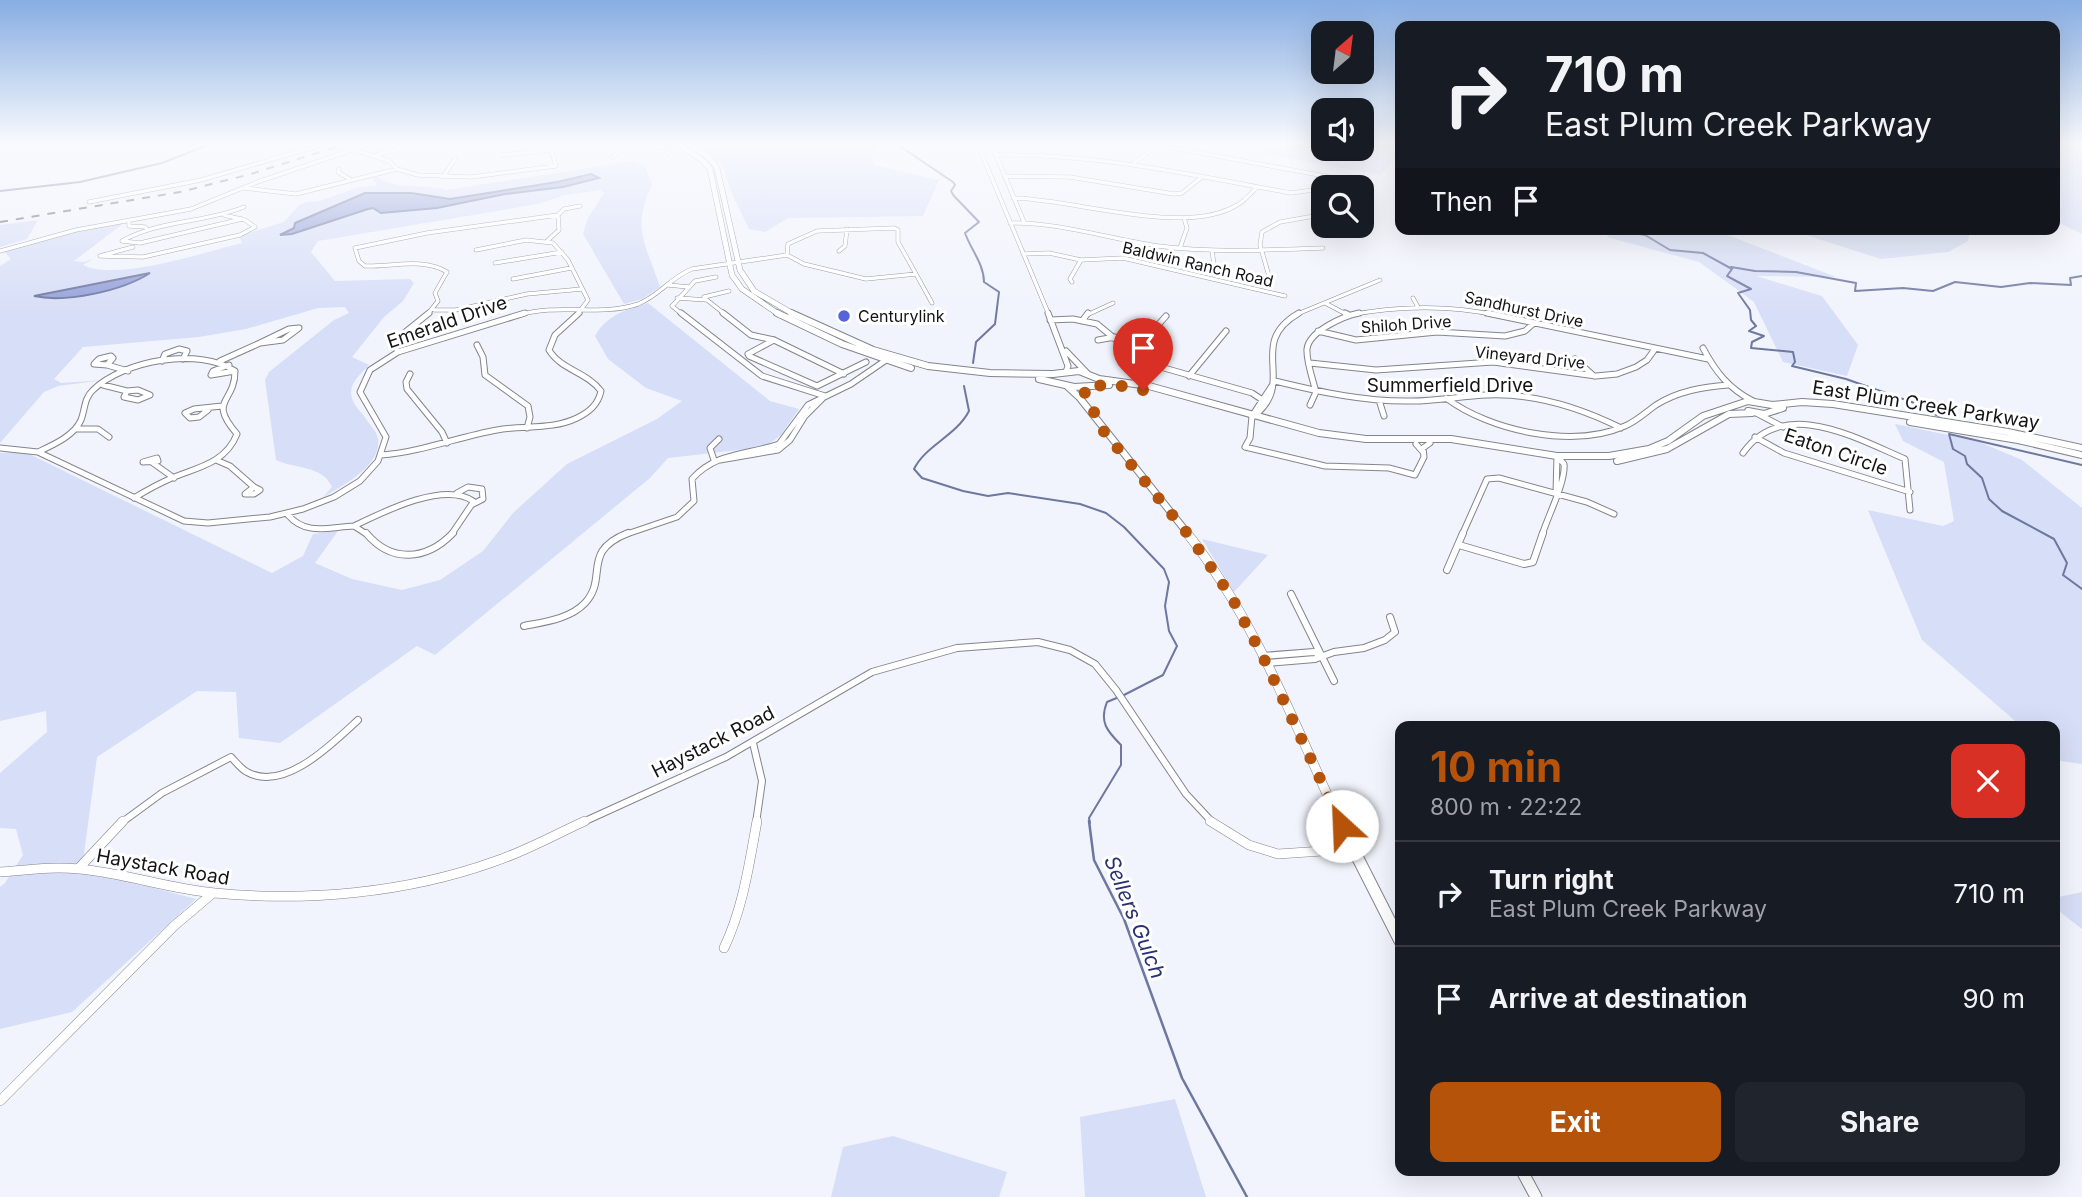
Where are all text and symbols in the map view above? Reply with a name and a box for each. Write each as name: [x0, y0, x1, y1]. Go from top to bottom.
north arrow: [1311, 21, 1374, 84]
map controls: [1311, 21, 1374, 238]
text: 710 m: [1545, 45, 1684, 104]
icon: right: [1430, 49, 1521, 140]
button: sound: [1311, 98, 1374, 161]
text: East Plum Creek Parkway: [1545, 105, 1932, 144]
button: search: [1311, 175, 1374, 238]
icon: arrive: [1507, 182, 1545, 220]
text: Then: [1430, 186, 1493, 217]
street label: Baldwin Ranch Road: [1121, 237, 1275, 291]
street label: Sandhurst Drive: [1463, 287, 1585, 331]
street label: Emerald Drive: [384, 291, 510, 353]
place label: Centurylink: [858, 306, 945, 326]
marker: Centurylink: [836, 308, 852, 324]
street label: Shiloh Drive: [1360, 311, 1452, 337]
pin: [1113, 318, 1173, 390]
icon: arrive: [1124, 329, 1162, 367]
street label: Vineyard Drive: [1474, 341, 1586, 373]
street label: Summerfield Drive: [1367, 374, 1533, 397]
street label: East Plum Creek Parkway: [1811, 376, 2041, 434]
street label: Eaton Circle: [1781, 424, 1891, 480]
street label: Haystack Road: [648, 701, 778, 783]
text: 10 min: [1430, 741, 1562, 792]
button: close: [1951, 744, 2025, 818]
position arrow: [1305, 789, 1379, 863]
text: 800 m · 22:22: [1430, 793, 1582, 821]
street label: Haystack Road: [95, 844, 231, 890]
water label: Sellers Gulch: [1099, 852, 1171, 982]
text: Turn right: [1489, 864, 1614, 895]
icon: right: [1430, 875, 1468, 913]
text: 710 m: [1953, 878, 2025, 909]
text: East Plum Creek Parkway: [1489, 895, 1767, 923]
icon: arrive: [1430, 980, 1468, 1018]
text: Arrive at destination: [1489, 983, 1748, 1014]
text: 90 m: [1962, 983, 2025, 1014]
button: Exit: [1430, 1082, 1721, 1162]
button: Share: [1735, 1082, 2025, 1162]

